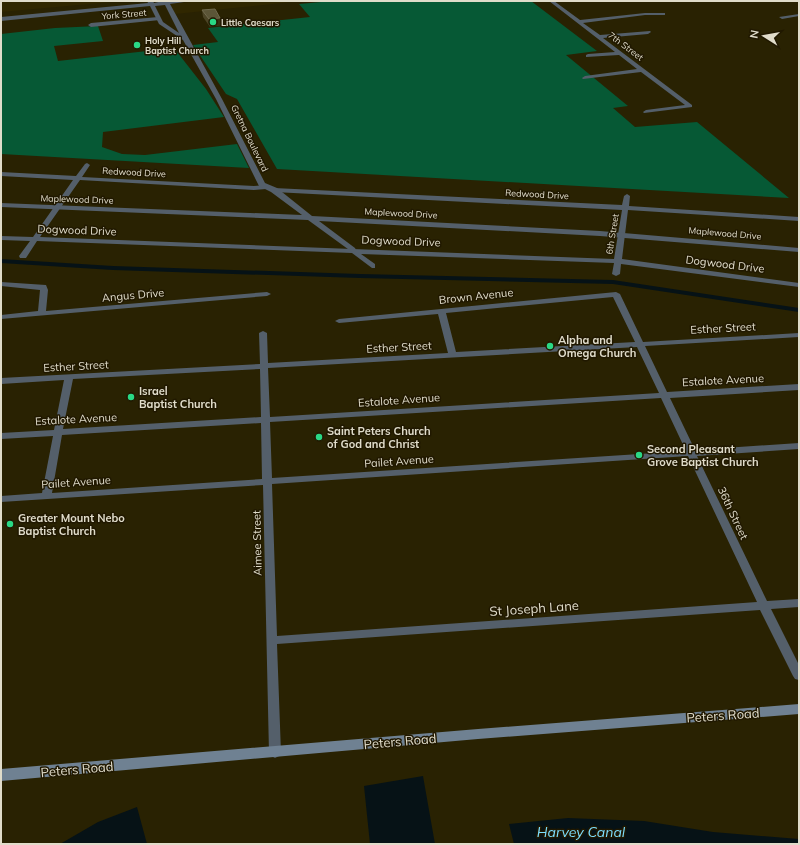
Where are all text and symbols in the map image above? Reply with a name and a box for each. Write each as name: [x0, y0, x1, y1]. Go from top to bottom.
street label: York Street: [100, 7, 147, 22]
north arrow: [744, 16, 784, 56]
marker: Little Caesars: [208, 17, 218, 27]
place label: Little Caesars: [221, 17, 280, 28]
street label: 7th Street: [606, 29, 646, 63]
text: N: [747, 29, 762, 40]
place label: Holy Hill Baptist Church: [145, 35, 209, 56]
marker: Holy Hill Baptist Church: [132, 40, 142, 50]
street label: Gretna Boulevard: [229, 103, 271, 173]
street label: Redwood Drive: [102, 165, 166, 179]
street label: Redwood Drive: [505, 187, 569, 201]
street label: Maplewood Drive: [40, 192, 114, 206]
street label: Maplewood Drive: [364, 206, 438, 220]
street label: 6th Street: [603, 213, 621, 255]
street label: Dogwood Drive: [37, 222, 117, 238]
street label: Maplewood Drive: [688, 224, 762, 242]
street label: Dogwood Drive: [361, 233, 441, 249]
street label: Dogwood Drive: [685, 252, 765, 276]
street label: Angus Drive: [101, 285, 165, 305]
street label: Brown Avenue: [438, 285, 514, 307]
street label: Esther Street: [690, 319, 756, 337]
place label: Alpha and Omega Church: [558, 333, 636, 360]
street label: Esther Street: [366, 338, 432, 356]
marker: Alpha and Omega Church: [545, 341, 555, 351]
street label: Esther Street: [43, 357, 109, 375]
street label: Estalote Avenue: [682, 371, 764, 389]
place label: Israel Baptist Church: [139, 384, 217, 411]
street label: Estalote Avenue: [358, 390, 440, 410]
marker: Israel Baptist Church: [126, 392, 136, 402]
street label: Estalote Avenue: [35, 410, 117, 428]
place label: Saint Peters Church of God and Christ: [327, 424, 431, 451]
marker: Saint Peters Church of God and Christ: [314, 432, 324, 442]
place label: Second Pleasant Grove Baptist Church: [647, 442, 759, 469]
marker: Second Pleasant Grove Baptist Church: [634, 450, 644, 460]
street label: Pailet Avenue: [364, 452, 434, 470]
street label: Pailet Avenue: [41, 473, 111, 491]
street label: 36th Street: [715, 484, 751, 542]
street label: Aimee Street: [249, 510, 265, 576]
place label: Greater Mount Nebo Baptist Church: [18, 511, 125, 538]
marker: Greater Mount Nebo Baptist Church: [5, 519, 15, 529]
street label: St Joseph Lane: [489, 597, 579, 619]
street label: Peters Road: [686, 704, 760, 726]
street label: Peters Road: [363, 730, 437, 752]
street label: Peters Road: [40, 758, 114, 780]
water label: Harvey Canal: [537, 823, 626, 841]

